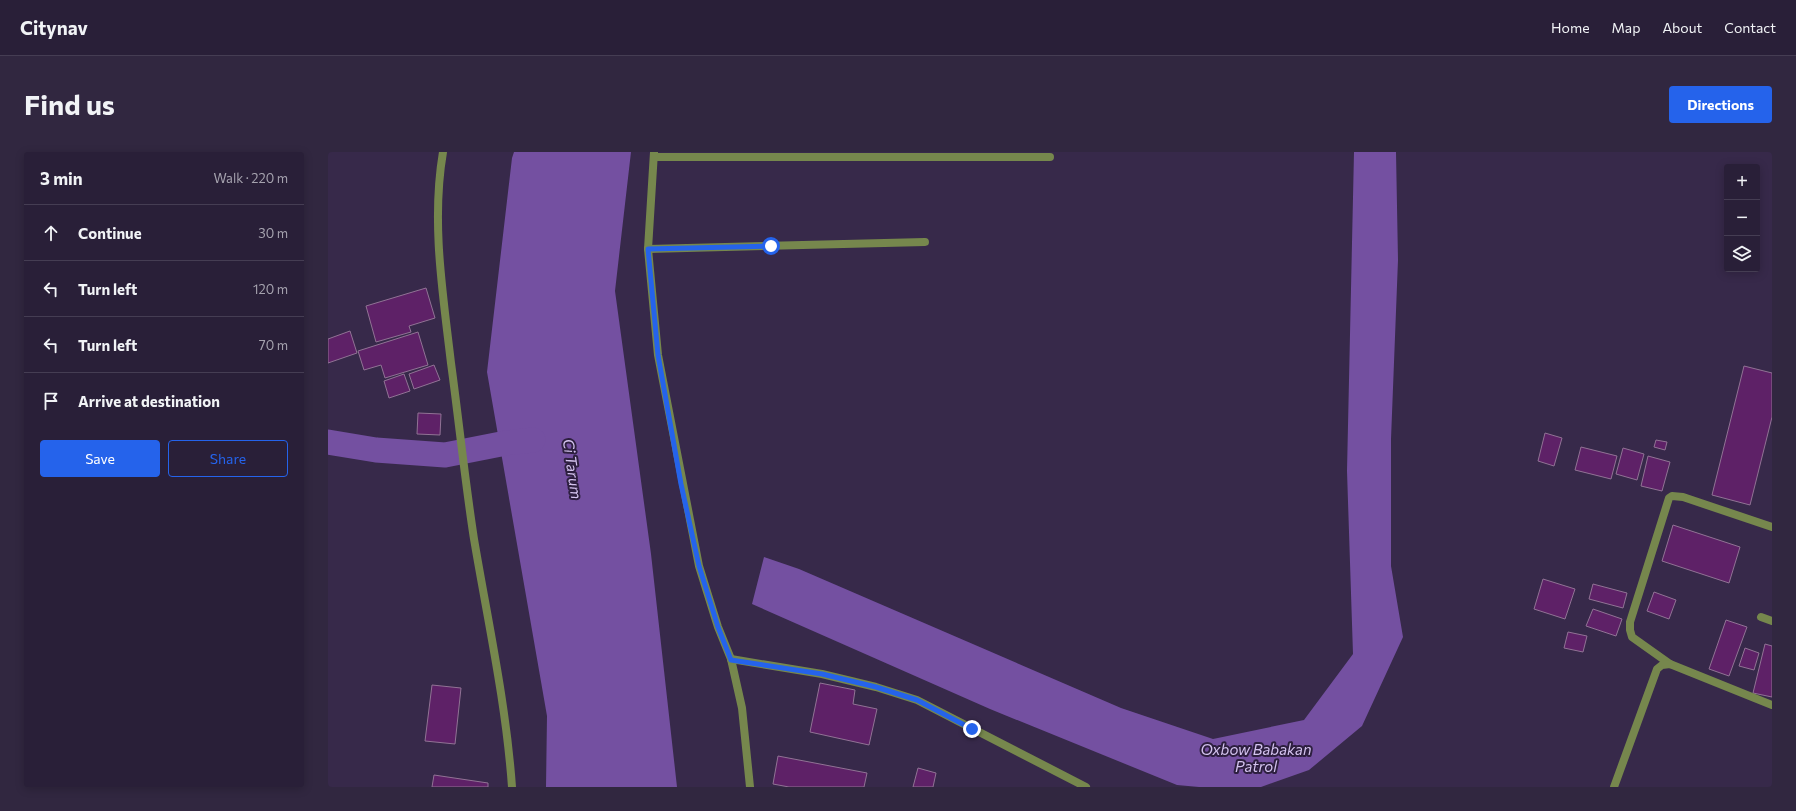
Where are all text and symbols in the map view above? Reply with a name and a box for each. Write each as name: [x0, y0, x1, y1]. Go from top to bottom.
text: Citynav: [20, 16, 88, 39]
text: Home: [1551, 19, 1590, 36]
text: Map: [1612, 19, 1640, 36]
text: About: [1662, 19, 1702, 36]
text: Contact: [1724, 19, 1776, 36]
button: Directions: [1669, 86, 1772, 123]
text: Find us: [24, 87, 115, 121]
map controls: [1724, 164, 1760, 272]
button: +: [1724, 164, 1760, 200]
text: 3 min: [40, 168, 83, 189]
text: Walk · 220 m: [214, 170, 288, 186]
button: −: [1724, 200, 1760, 236]
icon: ahead: [40, 222, 62, 244]
text: Continue: [78, 224, 142, 242]
text: 30 m: [258, 225, 288, 241]
button: layers: [1724, 236, 1760, 272]
route start: [762, 237, 780, 255]
icon: left: [40, 278, 62, 300]
text: Turn left: [78, 280, 137, 298]
text: 120 m: [253, 281, 288, 297]
icon: left: [40, 334, 62, 356]
text: Turn left: [78, 336, 137, 354]
text: 70 m: [259, 337, 288, 353]
icon: arrive: [40, 390, 62, 412]
text: Arrive at destination: [78, 392, 220, 410]
water label: Ci Tarum: [560, 438, 586, 500]
button: Save: [40, 440, 160, 477]
button: Share: [168, 440, 288, 477]
route end: [963, 720, 981, 738]
water label: Oxbow Babakan Patrol: [1200, 740, 1312, 775]

